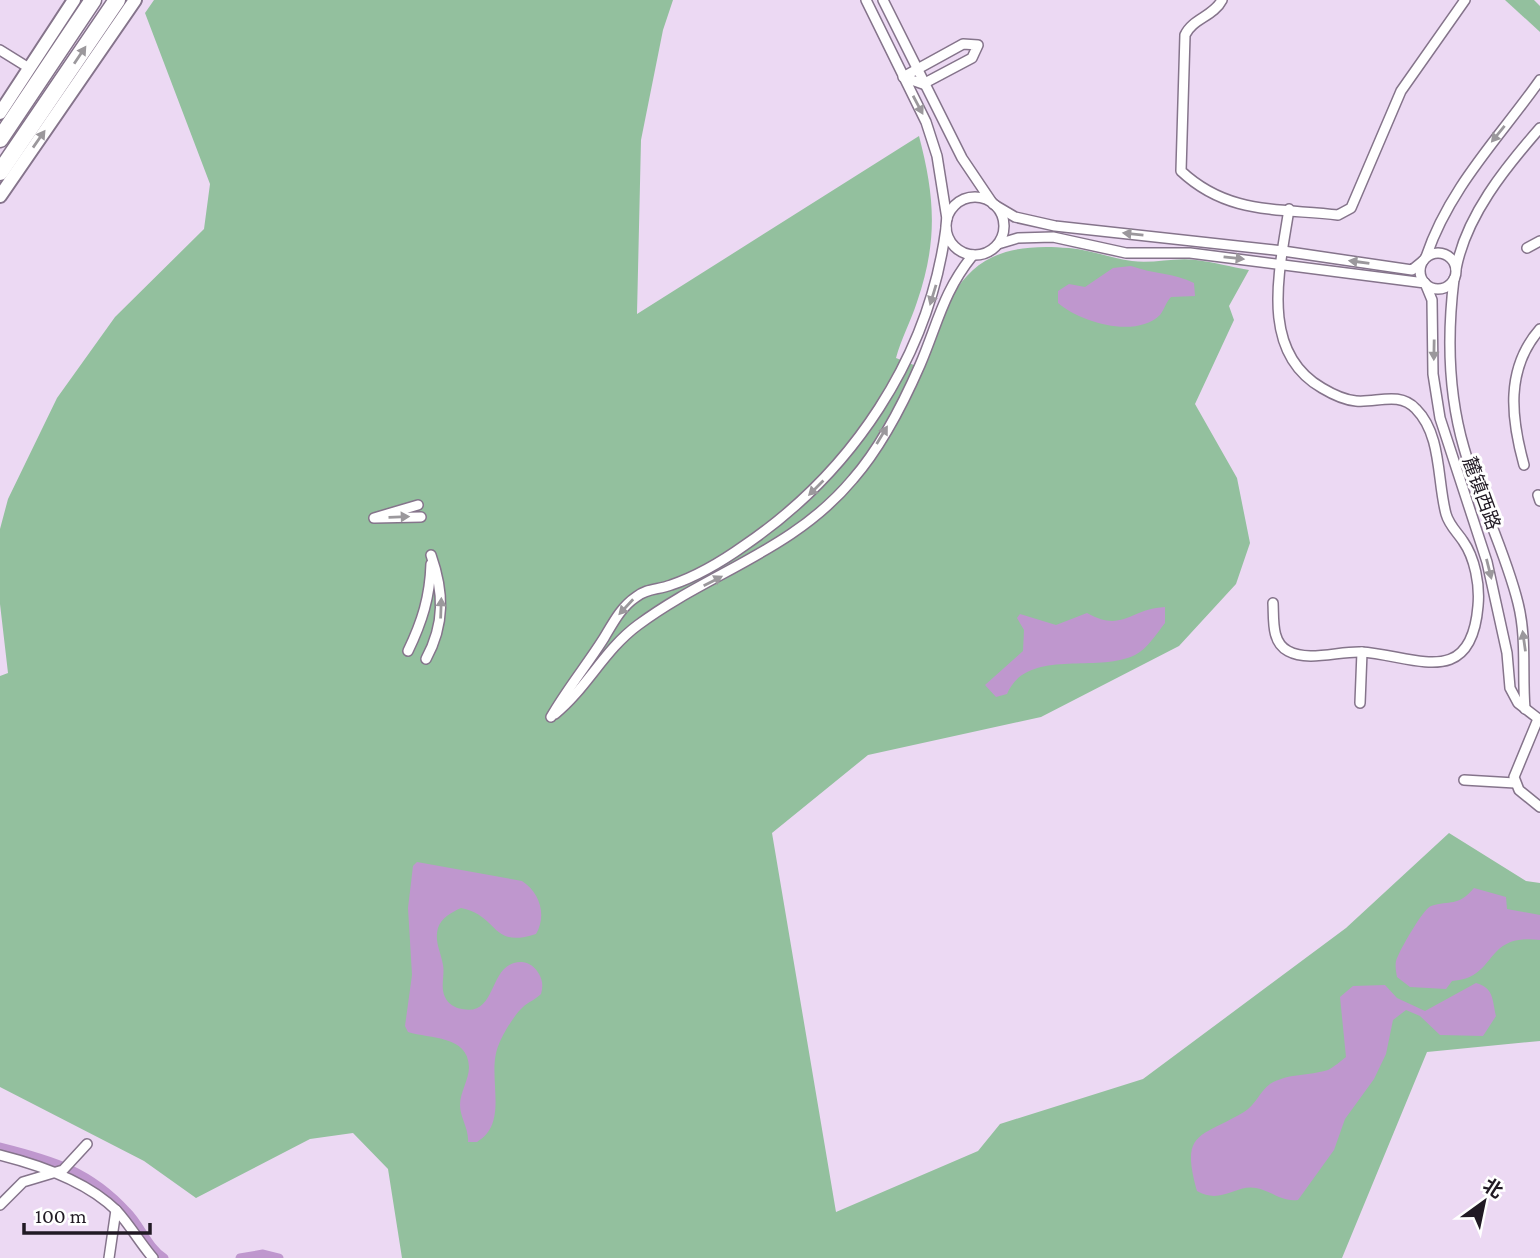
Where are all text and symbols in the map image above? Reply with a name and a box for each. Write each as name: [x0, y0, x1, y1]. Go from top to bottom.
one-way arrow: [73, 46, 87, 64]
one-way arrow: [912, 95, 923, 115]
one-way arrow: [1491, 124, 1506, 142]
one-way arrow: [32, 130, 46, 148]
one-way arrow: [1122, 228, 1144, 239]
one-way arrow: [1223, 253, 1245, 264]
one-way arrow: [1348, 257, 1370, 268]
one-way arrow: [927, 285, 937, 306]
one-way arrow: [1428, 339, 1439, 361]
one-way arrow: [876, 426, 889, 445]
street label: 麓镇西路: [1459, 454, 1504, 532]
one-way arrow: [808, 479, 825, 495]
one-way arrow: [388, 512, 410, 523]
one-way arrow: [1483, 558, 1494, 580]
one-way arrow: [703, 575, 723, 586]
one-way arrow: [435, 596, 446, 618]
one-way arrow: [618, 598, 634, 616]
one-way arrow: [1518, 630, 1529, 652]
north arrow: [1449, 1167, 1519, 1237]
text: 北: [1479, 1174, 1507, 1202]
scale bar: [24, 1192, 150, 1236]
text: 100 m: [35, 1204, 87, 1228]

